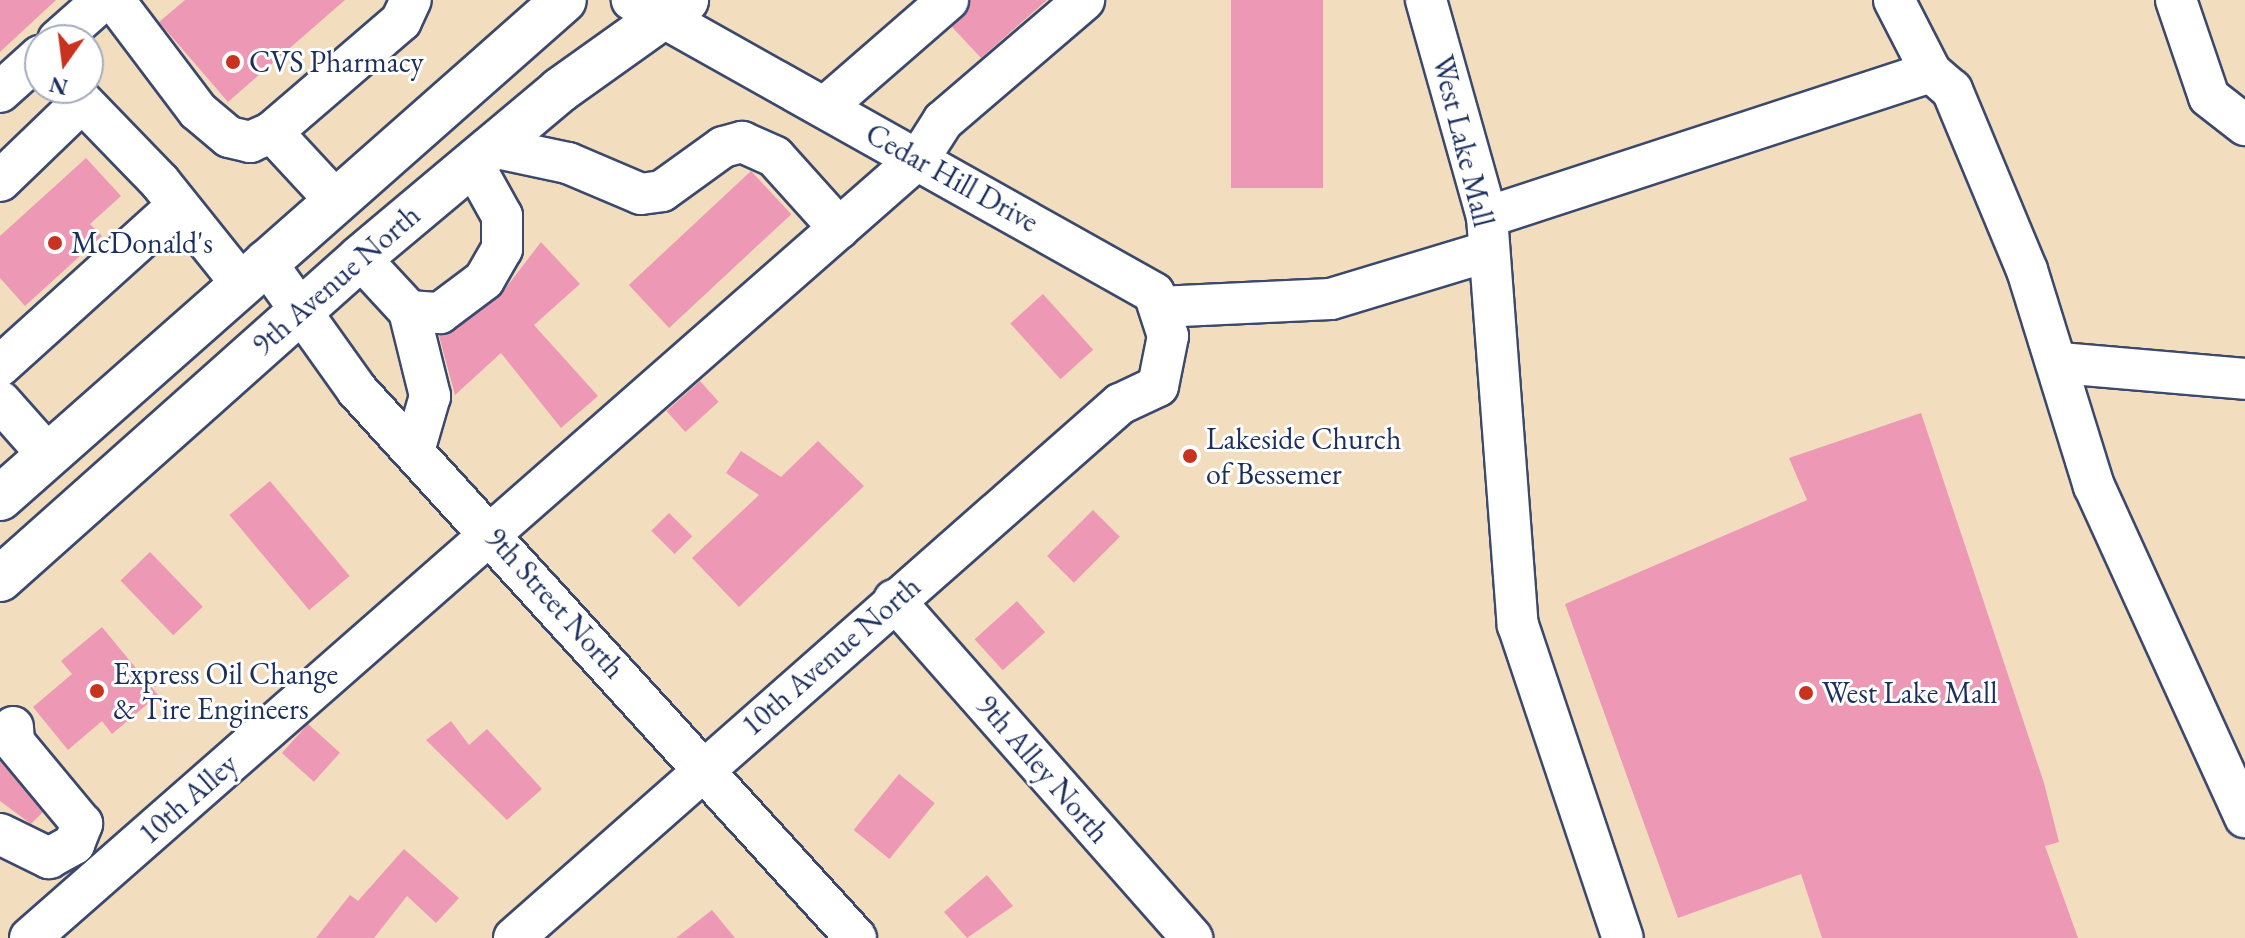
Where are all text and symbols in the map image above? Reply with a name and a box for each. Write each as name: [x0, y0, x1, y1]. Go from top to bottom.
north arrow: [24, 24, 104, 104]
place label: CVS Pharmacy: [249, 44, 424, 80]
street label: West Lake Mall: [1424, 52, 1502, 230]
marker: CVS Pharmacy: [224, 53, 242, 71]
text: N: [46, 70, 71, 102]
street label: Cedar Hill Drive: [859, 116, 1045, 240]
street label: 9th Avenue North: [245, 197, 427, 363]
place label: McDonald's: [71, 225, 213, 261]
marker: McDonald's: [46, 234, 64, 252]
place label: Lakeside Church of Bessemer: [1206, 421, 1401, 492]
marker: Lakeside Church of Bessemer: [1181, 447, 1199, 465]
street label: 9th Street North: [478, 520, 632, 686]
street label: 10th Avenue North: [734, 569, 928, 743]
place label: Express Oil Change & Tire Engineers: [113, 656, 338, 726]
place label: West Lake Mall: [1822, 675, 1997, 711]
marker: Express Oil Change & Tire Engineers: [88, 682, 106, 700]
marker: West Lake Mall: [1797, 684, 1815, 702]
street label: 9th Alley North: [969, 687, 1117, 851]
street label: 10th Alley: [131, 746, 245, 852]

